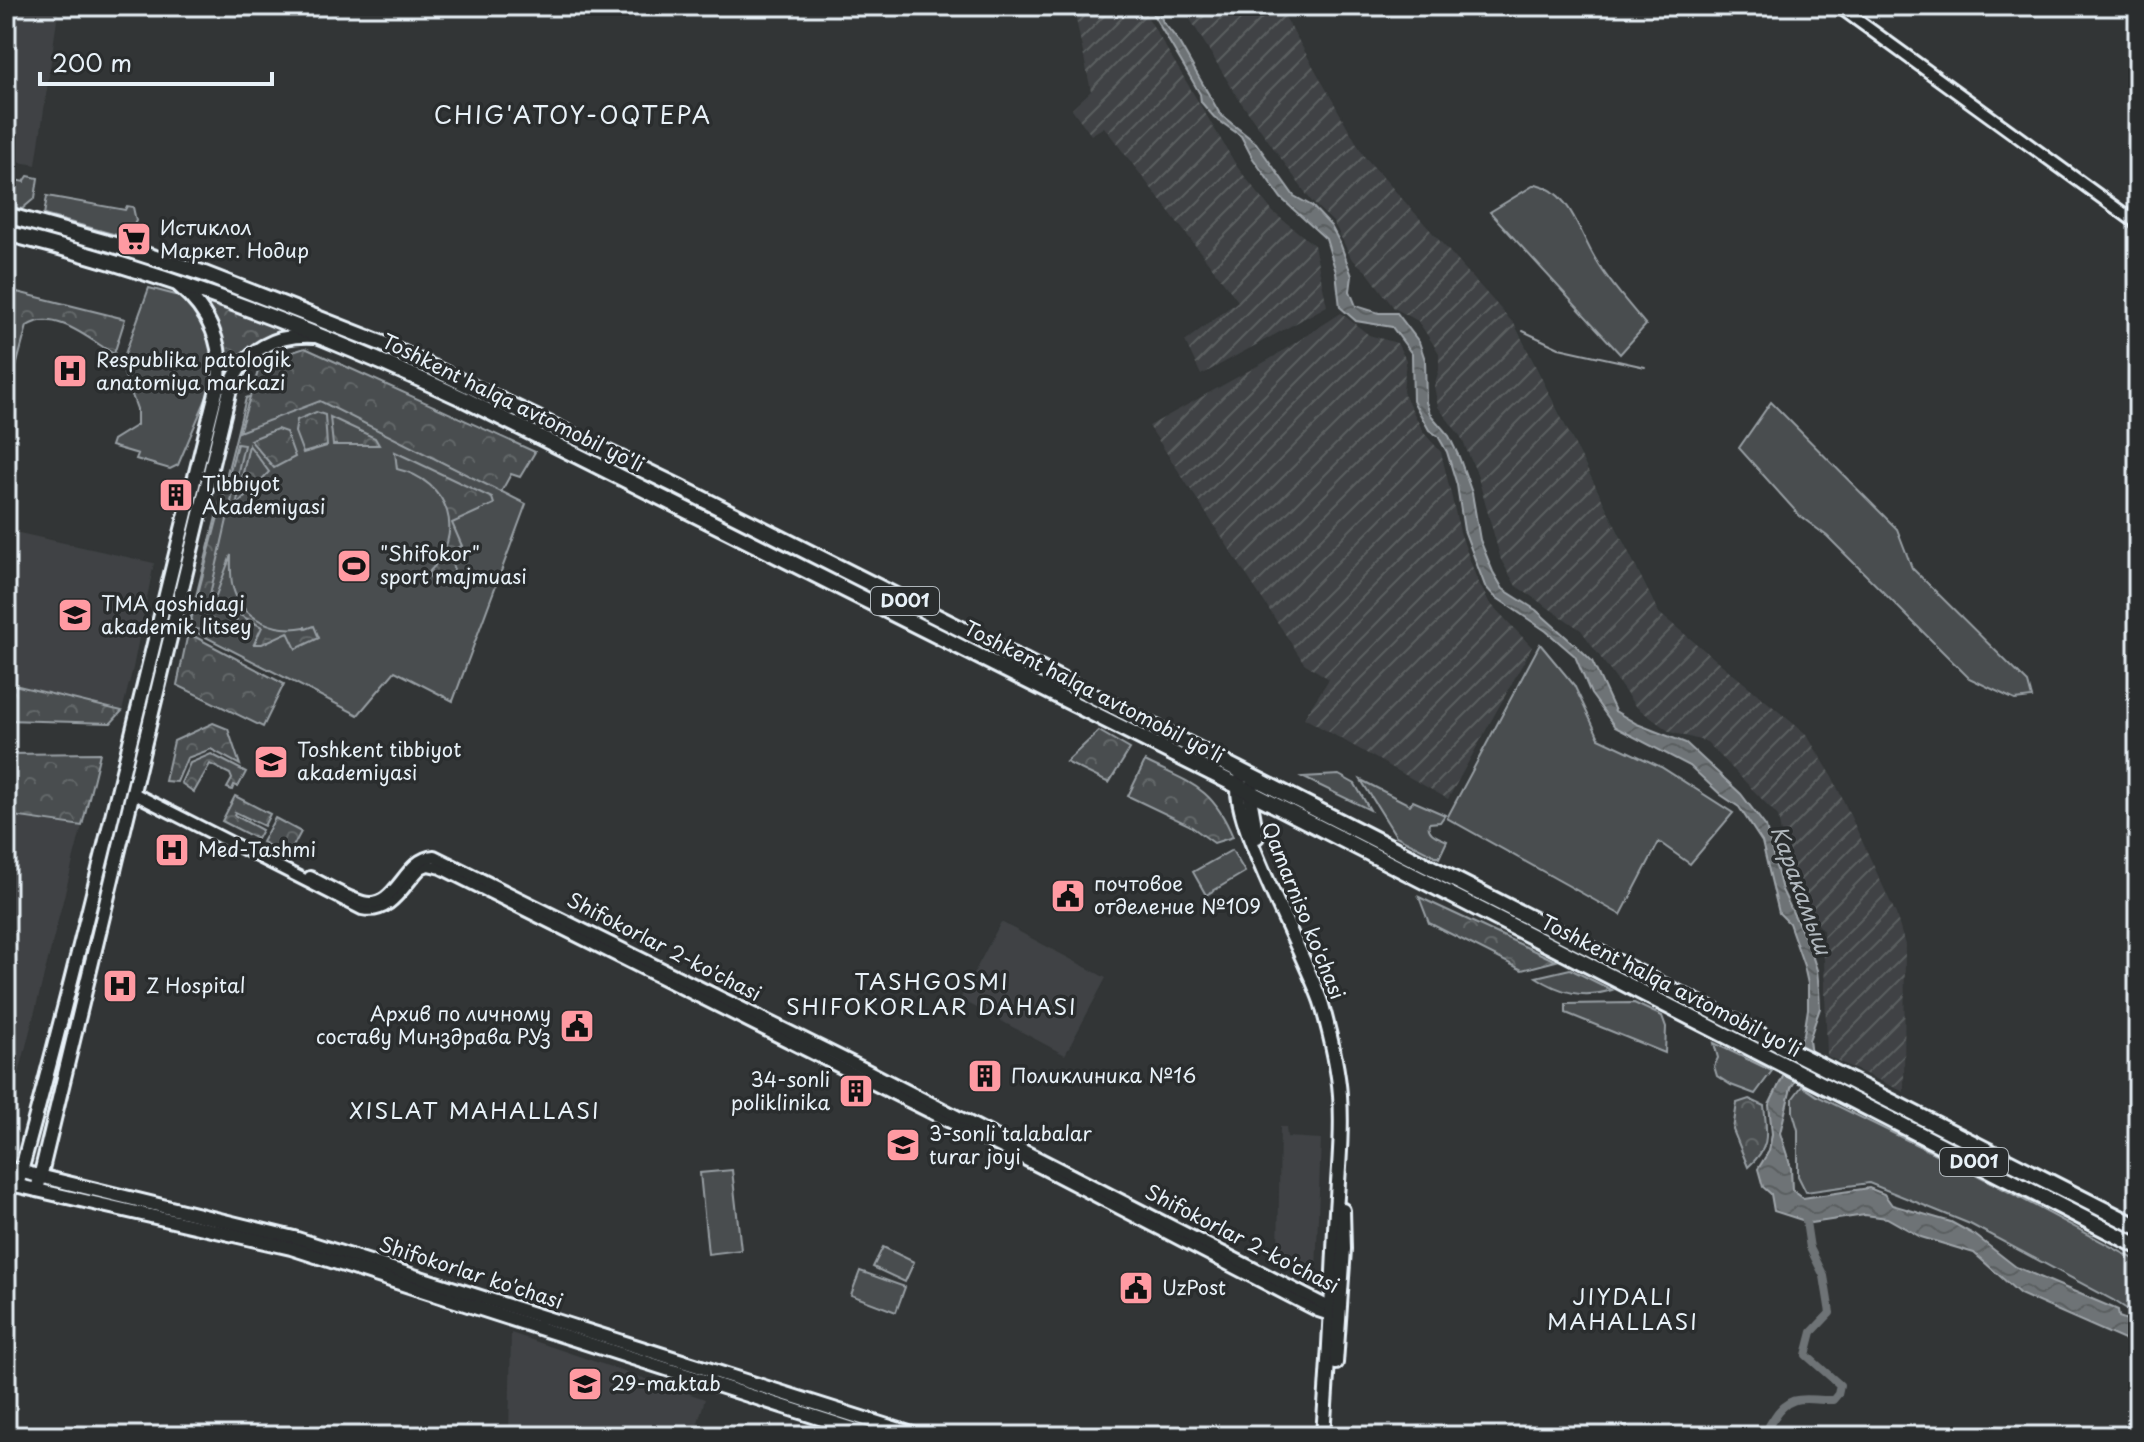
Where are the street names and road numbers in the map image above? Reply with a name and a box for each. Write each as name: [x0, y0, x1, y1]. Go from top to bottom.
street label: Toshkent halqa avtomobil yo'li: [377, 325, 650, 479]
road number: D001: [871, 587, 939, 615]
street label: Toshkent halqa avtomobil yo'li: [959, 612, 1230, 770]
street label: Qamarniso ko'chasi: [1255, 817, 1353, 1004]
street label: Shifokorlar 2-ko'chasi: [562, 884, 767, 1008]
street label: Toshkent halqa avtomobil yo'li: [1536, 906, 1807, 1064]
road number: D001: [1940, 1148, 2008, 1176]
street label: Shifokorlar 2-ko'chasi: [1140, 1176, 1345, 1300]
street label: Shifokorlar ko'chasi: [376, 1228, 567, 1316]

